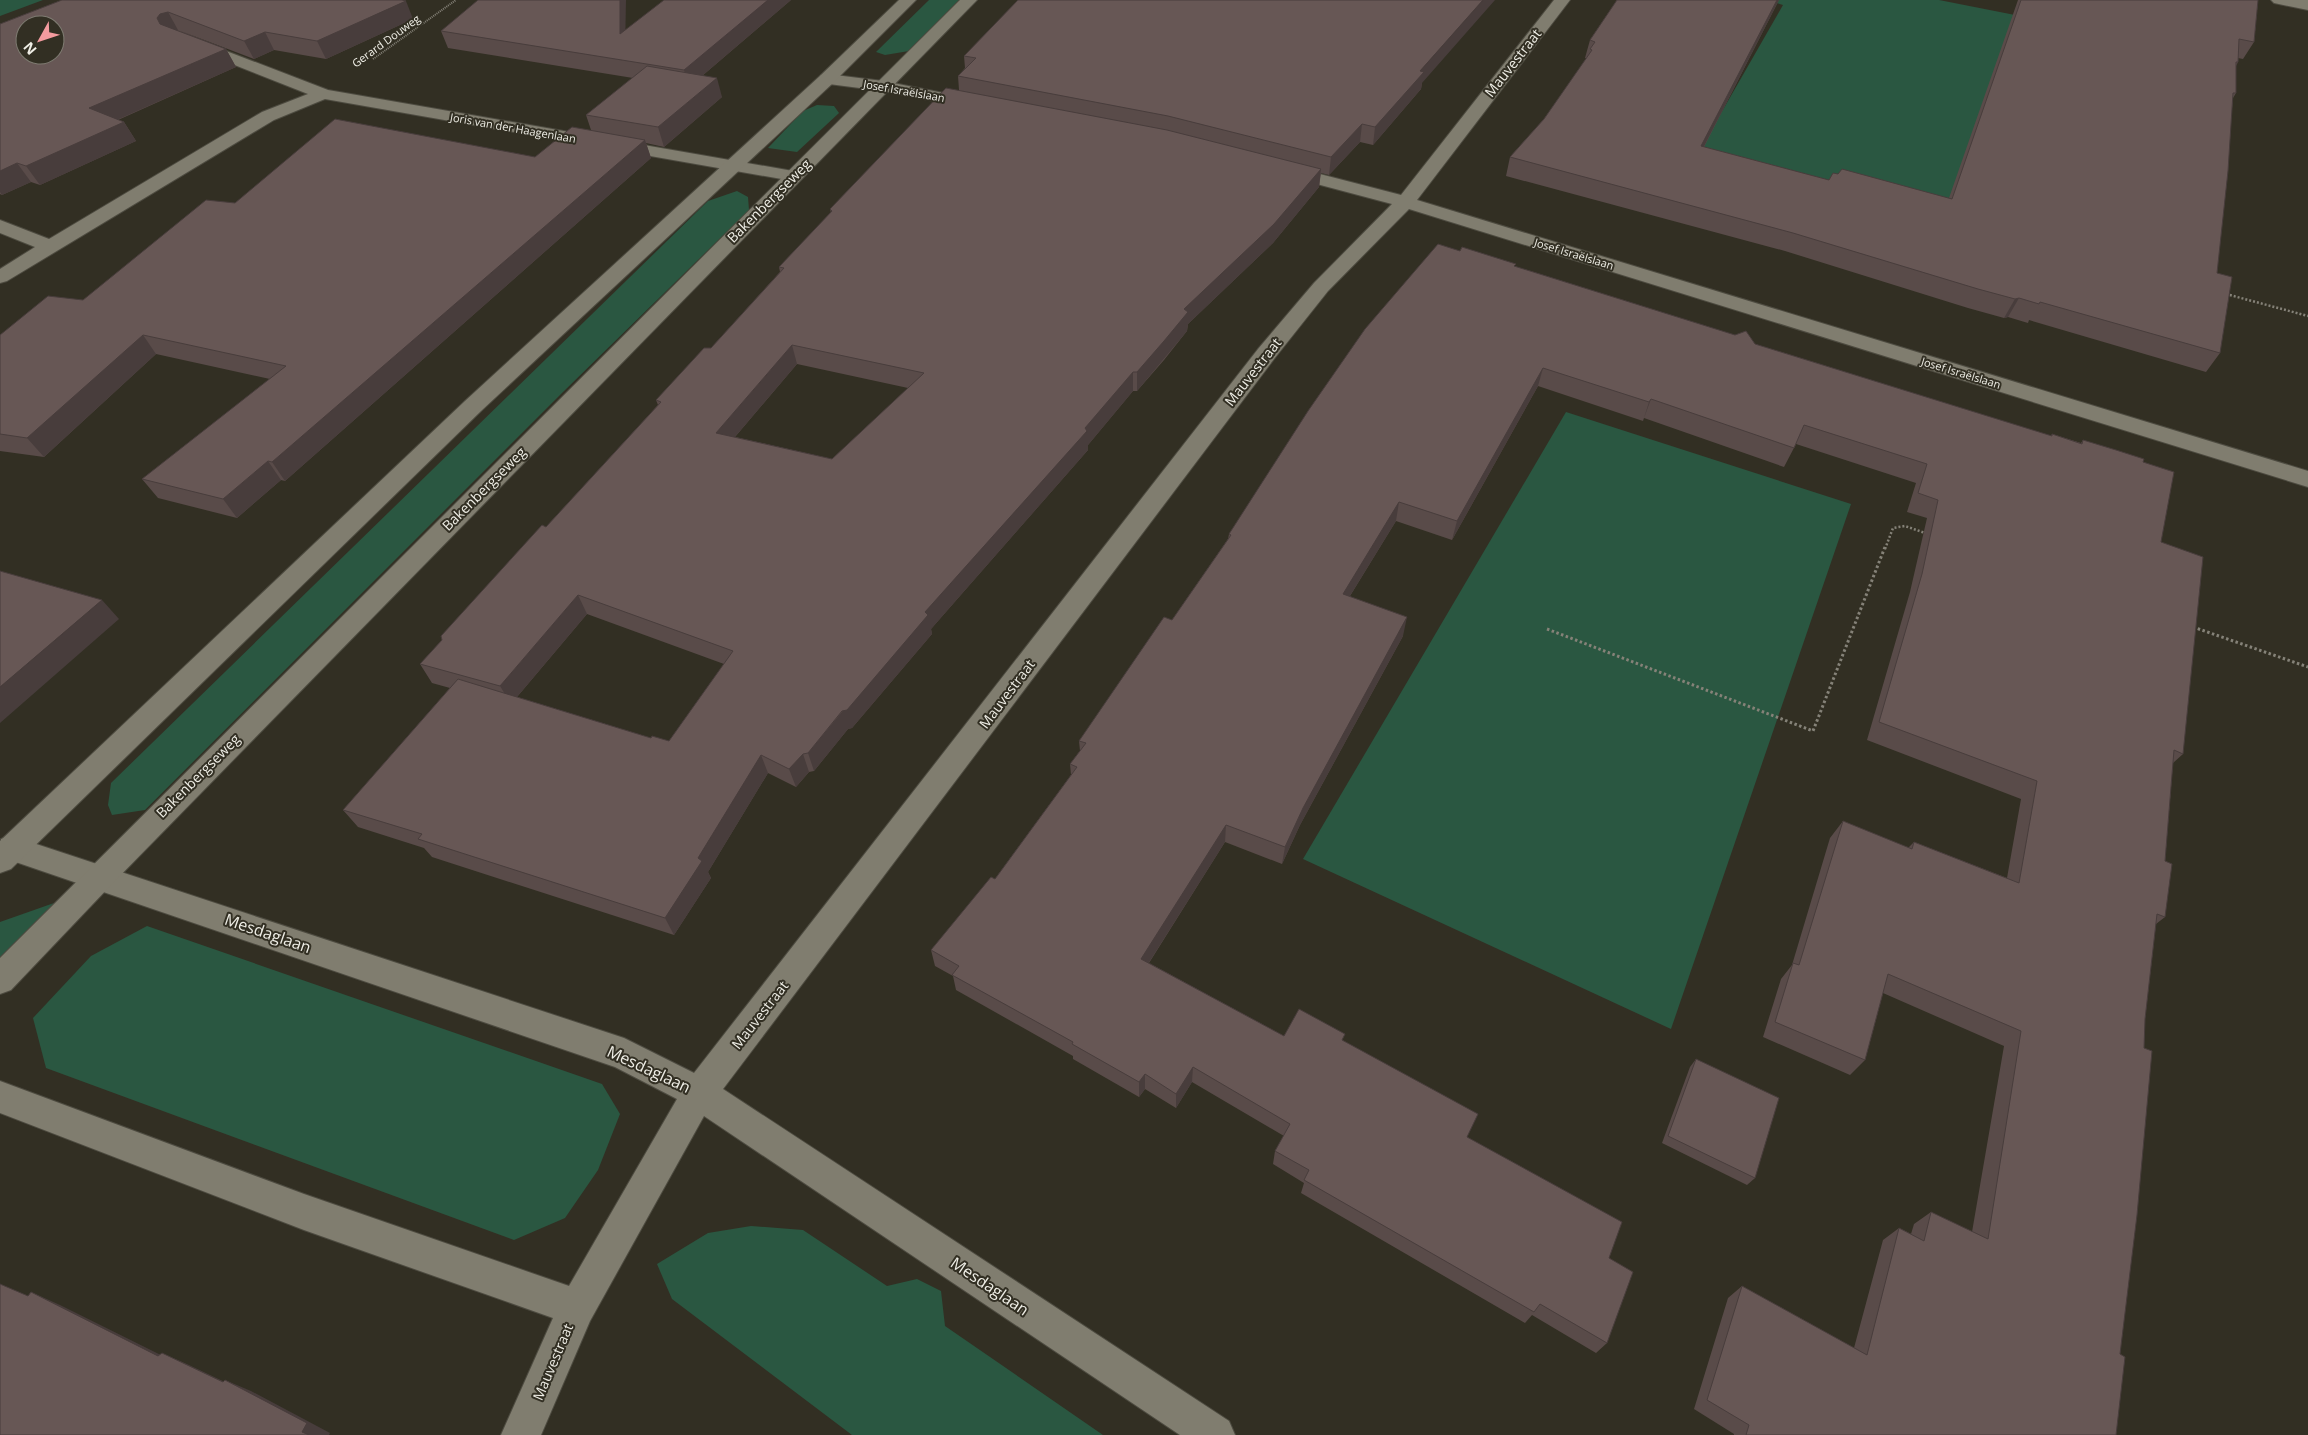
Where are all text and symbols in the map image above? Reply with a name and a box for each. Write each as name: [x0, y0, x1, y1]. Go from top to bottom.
street label: Gerard Douweg: [349, 11, 423, 70]
north arrow: [15, 15, 65, 65]
street label: Mauvestraat: [1480, 25, 1545, 101]
text: N: [19, 38, 41, 59]
street label: Josef Israëlslaan: [861, 76, 946, 105]
street label: Joris van der Haagenlaan: [448, 109, 577, 146]
street label: Bakenbergseweg: [723, 154, 815, 247]
street label: Josef Israëlslaan: [1532, 234, 1616, 273]
street label: Mauvestraat: [1220, 334, 1285, 410]
street label: Josef Israëlslaan: [1919, 353, 2003, 392]
street label: Bakenbergseweg: [438, 442, 530, 535]
street label: Mauvestraat: [974, 655, 1039, 732]
street label: Bakenbergseweg: [152, 729, 244, 822]
street label: Mesdaglaan: [222, 908, 314, 958]
street label: Mauvestraat: [727, 977, 792, 1053]
street label: Mesdaglaan: [604, 1040, 694, 1098]
street label: Mesdaglaan: [947, 1252, 1033, 1320]
street label: Mauvestraat: [528, 1320, 577, 1403]

